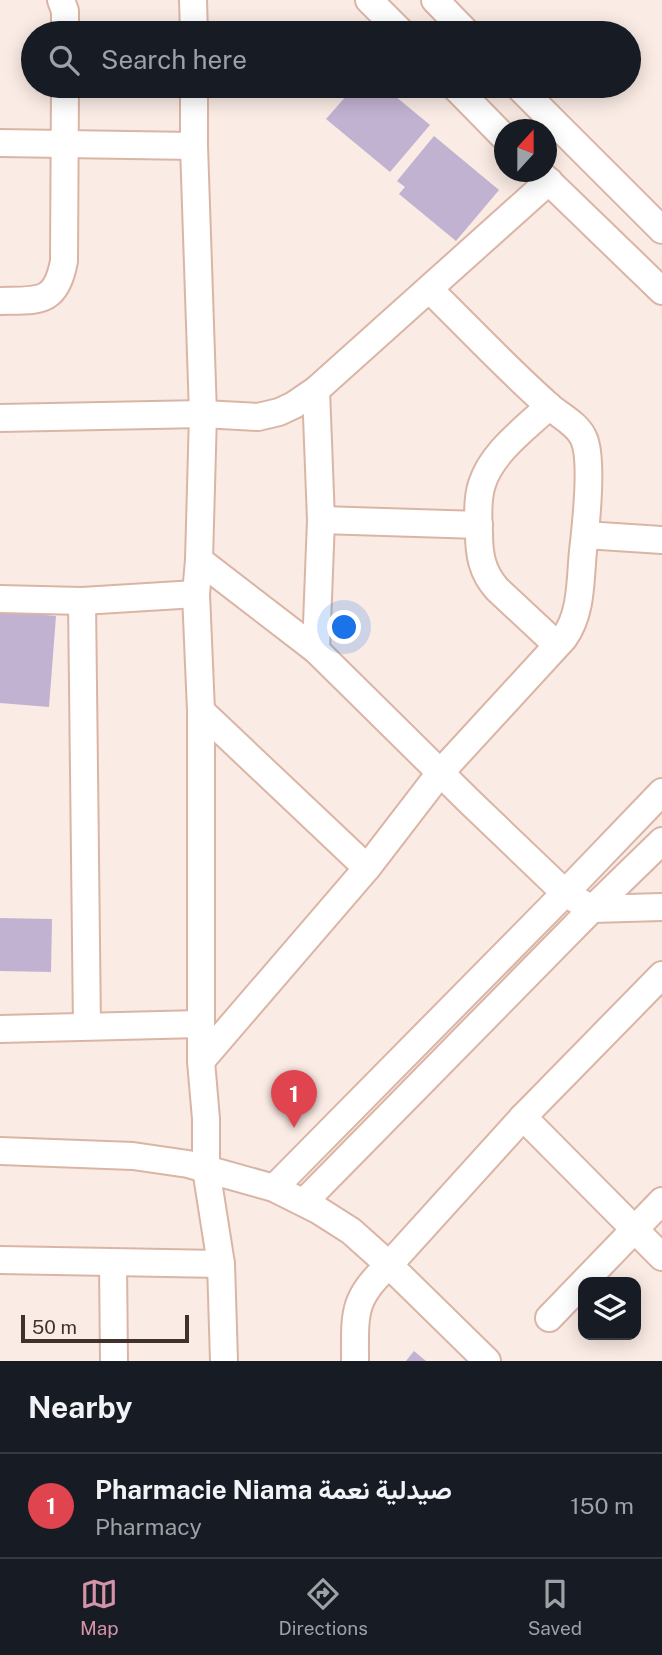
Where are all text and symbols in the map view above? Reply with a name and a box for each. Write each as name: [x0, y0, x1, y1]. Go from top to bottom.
search box: [21, 21, 641, 98]
icon: search: [45, 41, 83, 79]
text: Search here: [101, 44, 247, 75]
north arrow: [494, 119, 557, 182]
your location: [327, 610, 361, 644]
pin: 1: [271, 1070, 317, 1128]
map controls: [578, 1277, 641, 1340]
button: layers: [578, 1277, 641, 1340]
scale bar: [21, 1312, 189, 1344]
text: 50 m: [32, 1316, 77, 1338]
text: Nearby: [28, 1389, 132, 1425]
text: Pharmacie Niama صيدلية نعمة: [95, 1474, 452, 1505]
text: 1: [46, 1492, 56, 1519]
text: 150 m: [570, 1492, 634, 1519]
text: Pharmacy: [95, 1513, 202, 1540]
tab: Map: [80, 1575, 119, 1639]
tab: Directions: [279, 1575, 368, 1639]
tab: Saved: [528, 1575, 582, 1639]

